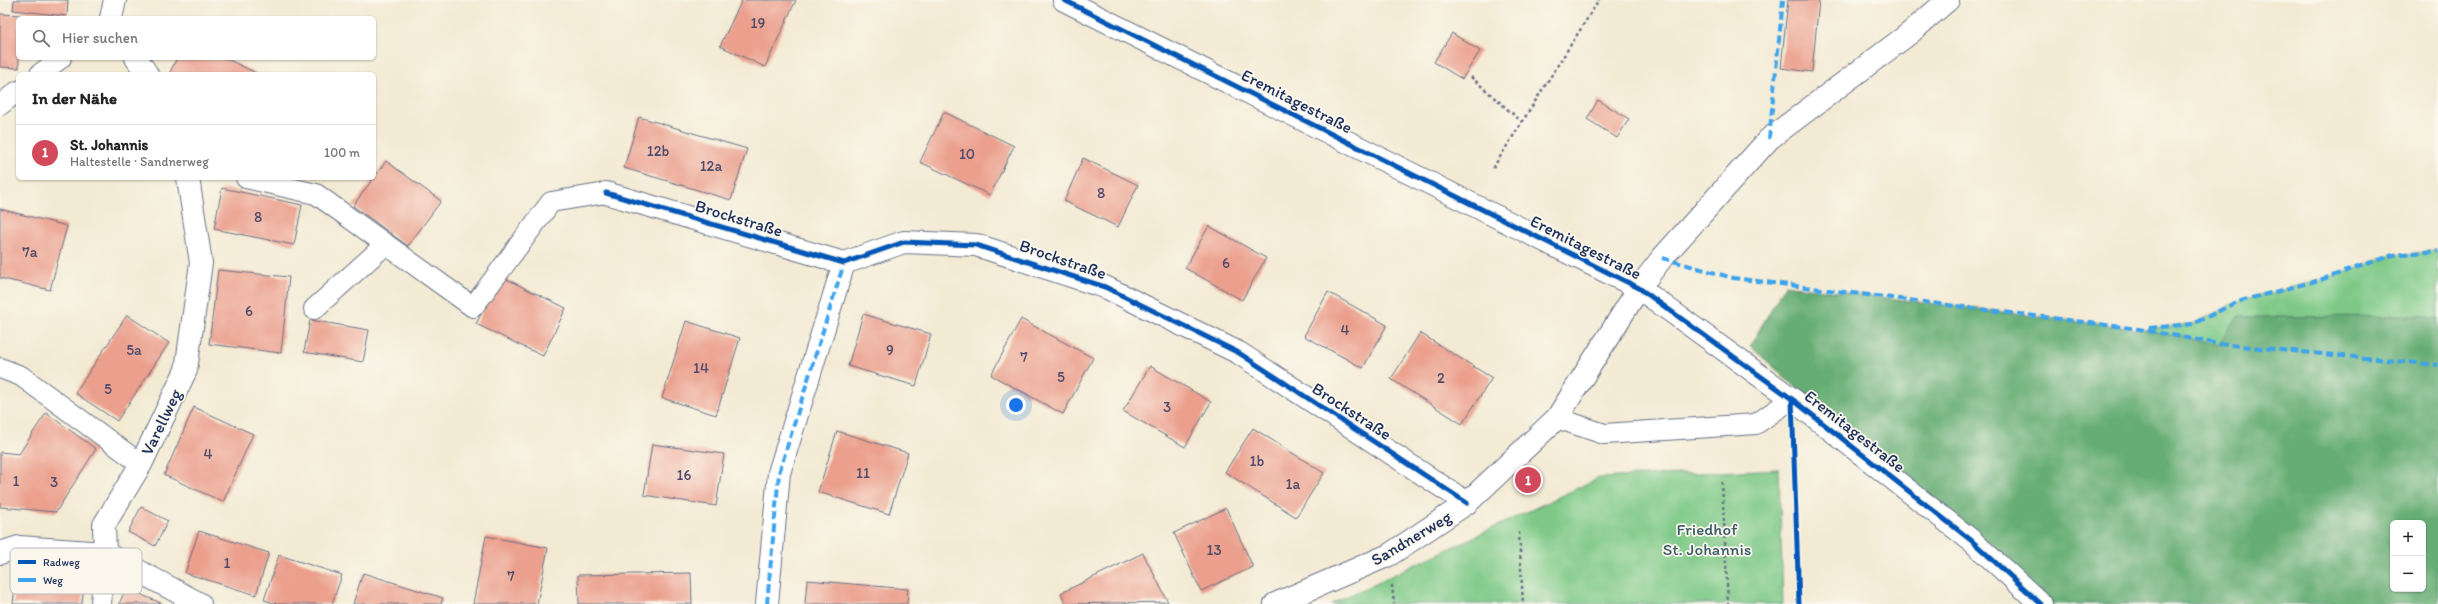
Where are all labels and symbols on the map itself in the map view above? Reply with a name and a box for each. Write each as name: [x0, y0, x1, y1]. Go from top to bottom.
house number: 19: [751, 14, 766, 32]
street label: Eremitagestraße: [1238, 64, 1356, 138]
house number: 12b: [647, 142, 670, 160]
house number: 10: [959, 145, 975, 163]
house number: 12a: [700, 157, 723, 175]
house number: 8: [1097, 184, 1105, 202]
street label: Brockstraße: [693, 195, 785, 241]
house number: 8: [254, 208, 262, 226]
street label: Eremitagestraße: [1527, 210, 1645, 284]
street label: Brockstraße: [1017, 235, 1109, 283]
house number: 7a: [22, 243, 38, 261]
house number: 6: [1222, 254, 1230, 272]
house number: 6: [245, 302, 253, 320]
house number: 4: [1340, 321, 1350, 339]
house number: 5a: [126, 341, 142, 359]
house number: 9: [886, 341, 894, 359]
house number: 7: [1020, 348, 1028, 366]
house number: 14: [693, 359, 709, 377]
house number: 5: [1057, 368, 1065, 386]
house number: 2: [1437, 369, 1445, 387]
street label: Brockstraße: [1309, 378, 1395, 444]
house number: 5: [104, 380, 112, 398]
street label: Varellweg: [136, 385, 186, 458]
street label: Eremitagestraße: [1801, 386, 1909, 476]
your location: [1006, 395, 1026, 415]
house number: 3: [1163, 398, 1171, 416]
house number: 4: [203, 445, 213, 463]
house number: 1b: [1250, 452, 1265, 470]
house number: 11: [856, 464, 870, 482]
pin: 1: [1515, 465, 1541, 495]
house number: 16: [677, 466, 692, 484]
house number: 1: [13, 472, 20, 490]
house number: 3: [50, 473, 58, 491]
house number: 1a: [1286, 475, 1301, 493]
street label: Sandnerweg: [1367, 506, 1455, 570]
park label: Friedhof St. Johannis: [1663, 519, 1751, 559]
house number: 13: [1206, 541, 1222, 559]
legend: [10, 548, 142, 594]
house number: 1: [224, 554, 231, 572]
text: Radweg: [43, 556, 80, 569]
house number: 7: [507, 567, 515, 585]
text: Weg: [43, 574, 63, 587]

